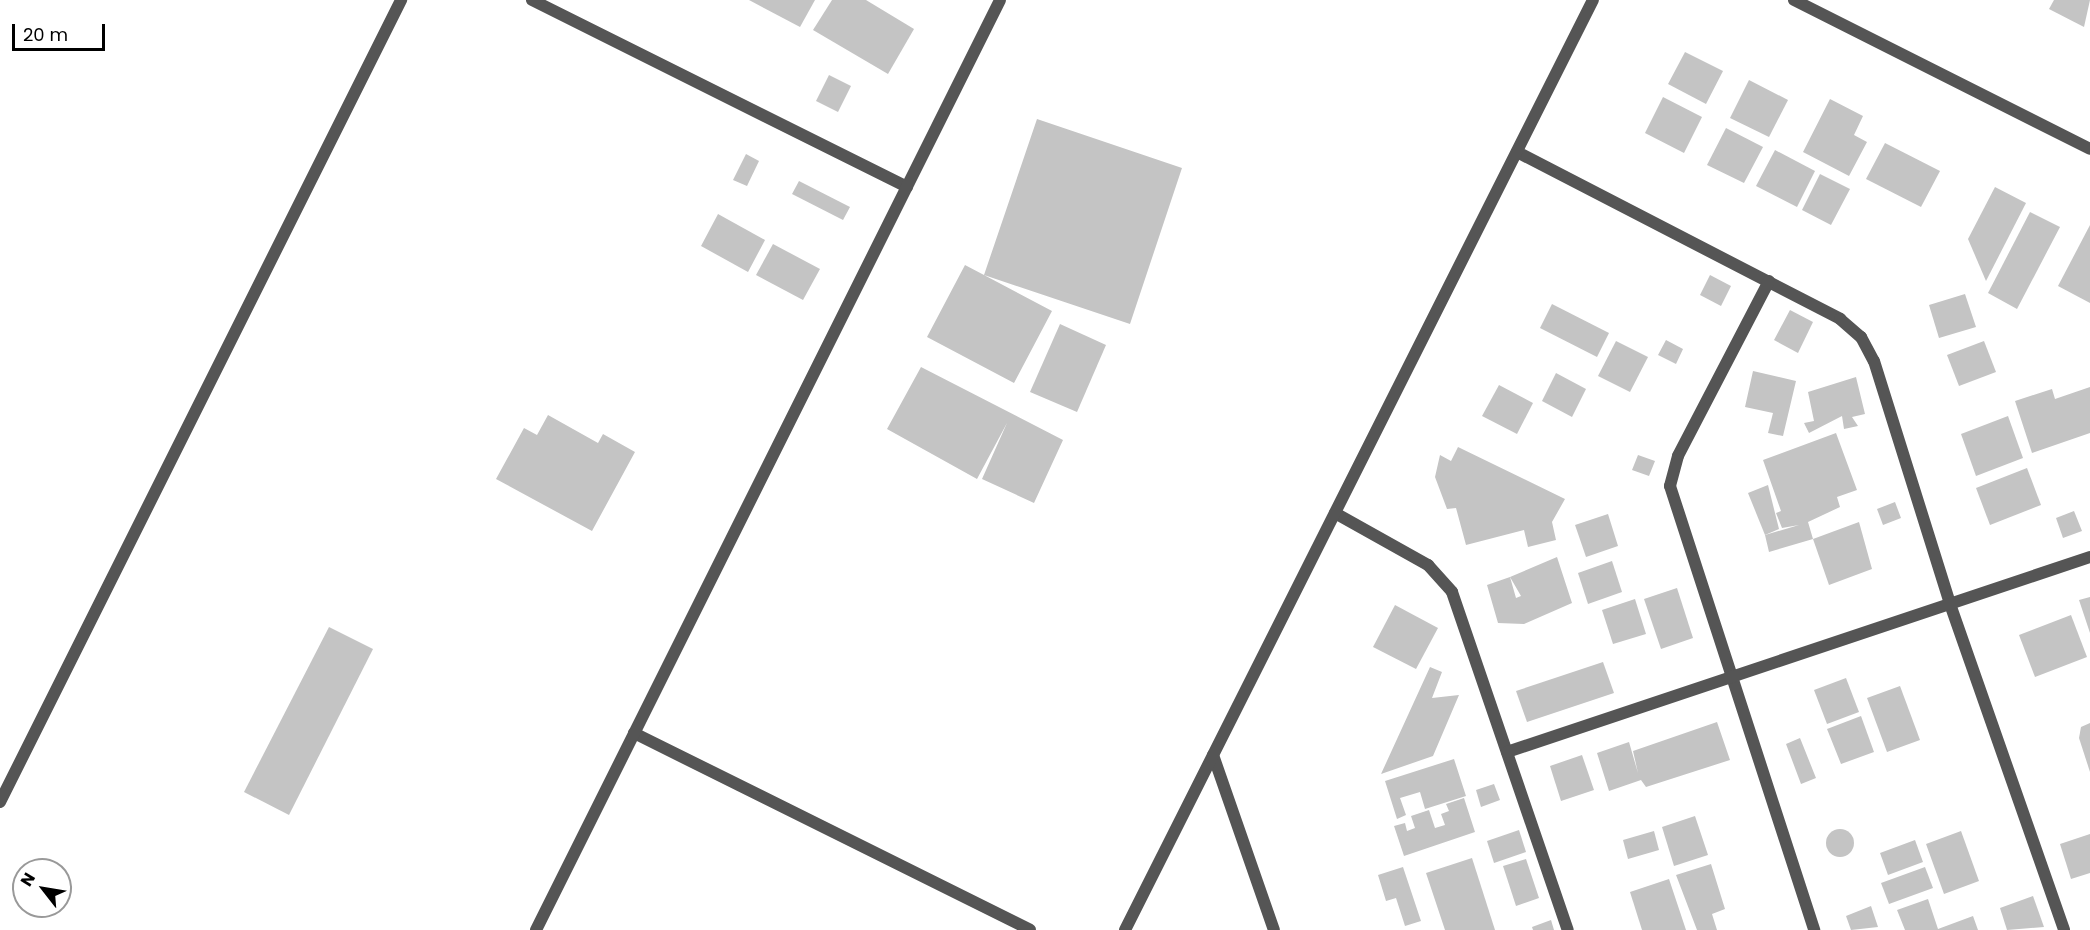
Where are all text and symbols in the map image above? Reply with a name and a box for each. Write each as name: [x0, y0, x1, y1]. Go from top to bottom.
scale bar: [15, 12, 108, 50]
text: 20 m: [23, 22, 68, 47]
north arrow: [12, 858, 72, 918]
text: N: [15, 868, 41, 891]

